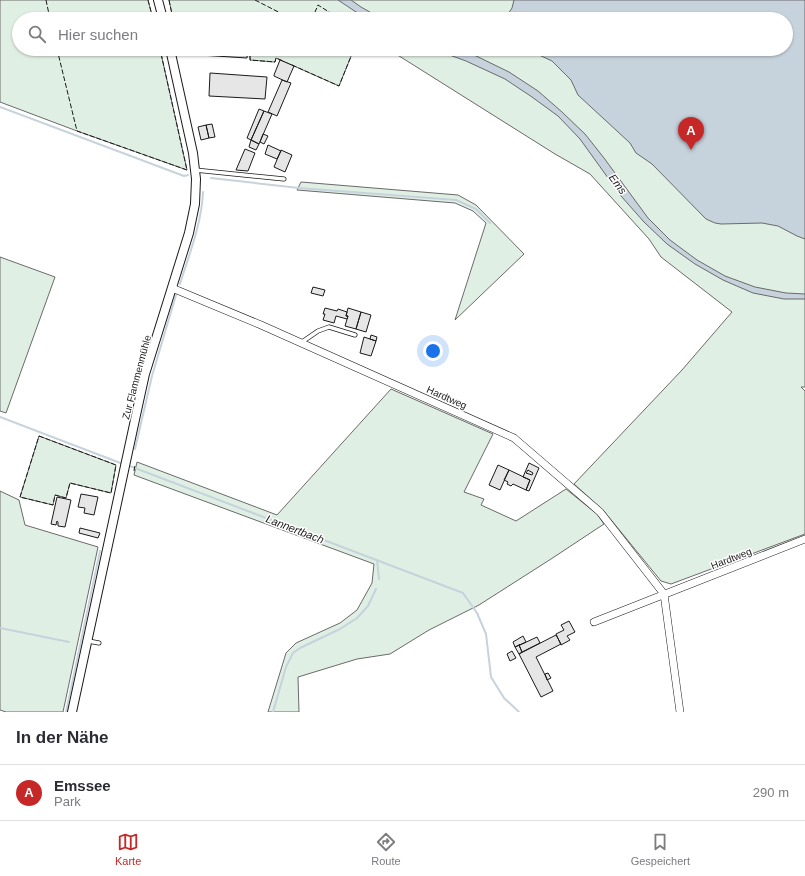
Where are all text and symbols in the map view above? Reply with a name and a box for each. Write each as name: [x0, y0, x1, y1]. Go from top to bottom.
search box: [12, 12, 793, 56]
icon: search: [26, 23, 48, 45]
text: Hier suchen: [58, 26, 138, 43]
pin: A: [678, 117, 704, 150]
water label: Ems: [607, 172, 630, 197]
street label: Zur Flammenmühle: [120, 333, 153, 420]
your location: [423, 341, 443, 361]
street label: Hardtweg: [425, 384, 469, 411]
water label: Lannertbach: [264, 512, 326, 546]
street label: Hardtweg: [709, 546, 753, 571]
text: In der Nähe: [16, 728, 109, 747]
text: Emssee: [54, 777, 111, 794]
text: A: [24, 785, 34, 800]
text: 290 m: [753, 785, 789, 800]
text: Park: [54, 794, 81, 809]
tab: Karte: [115, 831, 141, 867]
tab: Route: [371, 831, 401, 867]
tab: Gespeichert: [631, 831, 690, 867]

